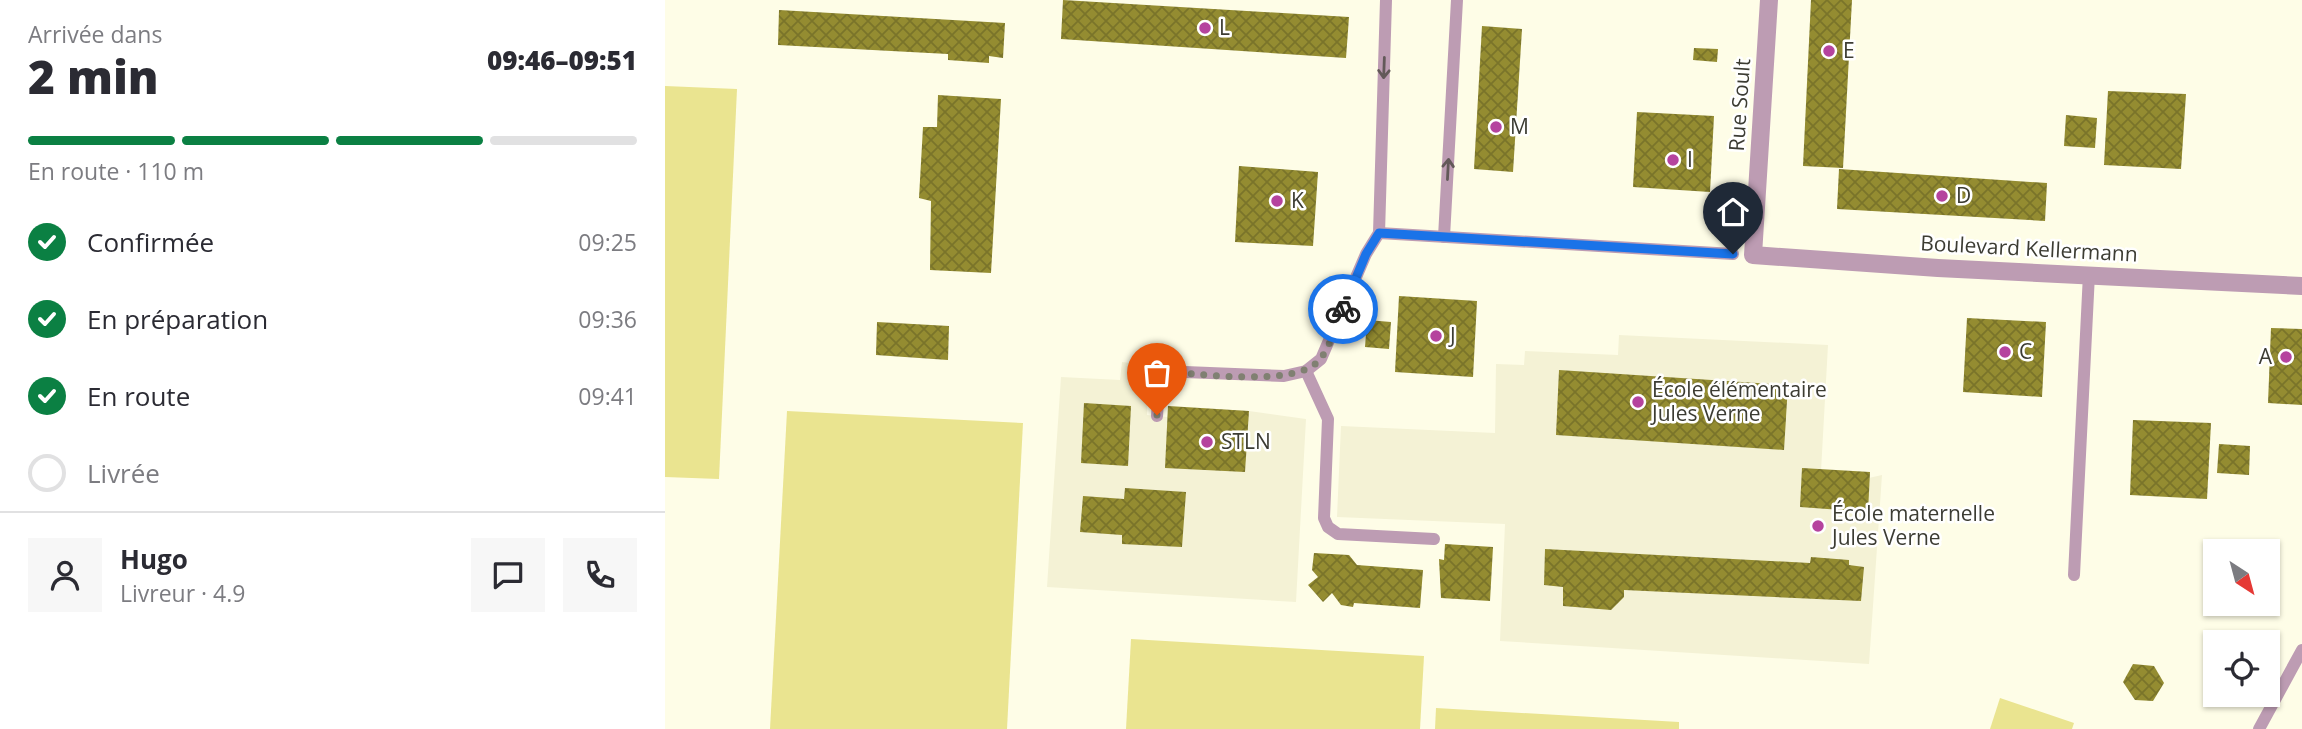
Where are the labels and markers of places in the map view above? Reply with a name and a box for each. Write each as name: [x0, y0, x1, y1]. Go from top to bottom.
place label: L: [1219, 13, 1230, 41]
marker: L: [1197, 20, 1213, 36]
place label: E: [1843, 36, 1855, 64]
marker: E: [1821, 43, 1837, 59]
place label: M: [1510, 112, 1529, 140]
marker: M: [1488, 119, 1504, 135]
place label: I: [1687, 145, 1693, 173]
marker: I: [1665, 152, 1681, 168]
place label: D: [1956, 181, 1971, 209]
pin: [1703, 182, 1763, 254]
place label: K: [1291, 186, 1304, 214]
marker: D: [1934, 188, 1950, 204]
marker: K: [1269, 193, 1285, 209]
place label: J: [1448, 321, 1456, 349]
marker: J: [1428, 328, 1444, 344]
place label: C: [2019, 337, 2032, 365]
place label: A: [2259, 342, 2273, 370]
pin: [1127, 343, 1187, 415]
marker: C: [1997, 344, 2013, 360]
marker: A: [2278, 349, 2294, 365]
place label: École élémentaire Jules Verne: [1650, 375, 1827, 427]
marker: École élémentaire Jules Verne: [1630, 394, 1646, 410]
place label: STLN: [1221, 427, 1271, 455]
marker: STLN: [1199, 434, 1215, 450]
place label: École maternelle Jules Verne: [1830, 499, 1995, 551]
marker: École maternelle Jules Verne: [1810, 518, 1826, 534]

